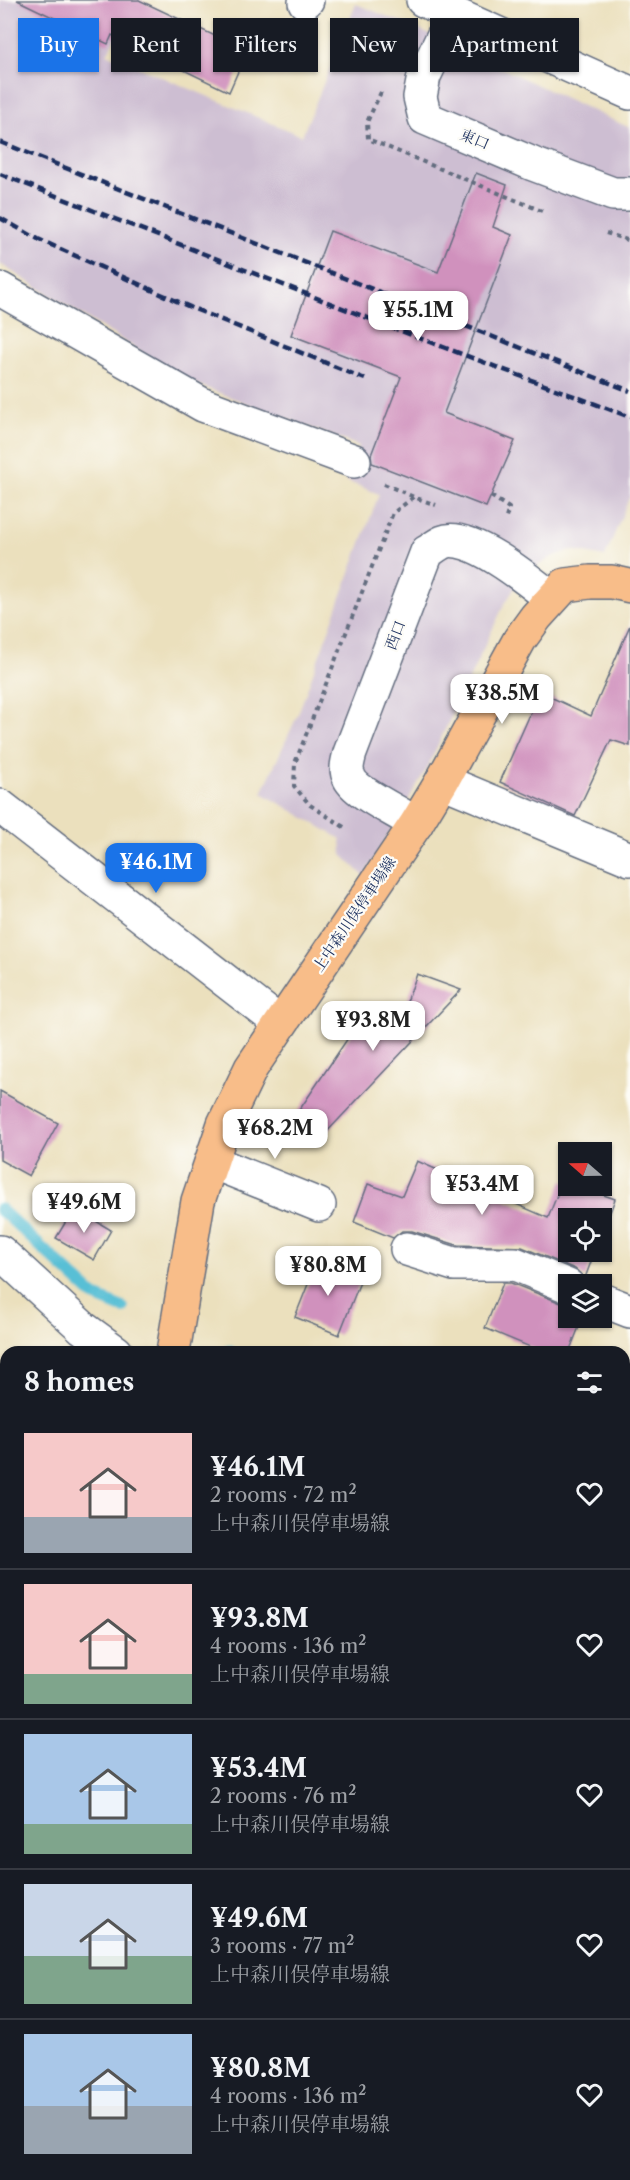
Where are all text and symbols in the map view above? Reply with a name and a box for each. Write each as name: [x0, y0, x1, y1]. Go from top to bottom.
chip: Buy: [18, 18, 99, 72]
chip: Rent: [111, 18, 201, 72]
chip: Filters: [213, 18, 318, 72]
chip: New: [330, 18, 418, 72]
chip: Apartment: [430, 18, 579, 72]
street label: 東口: [457, 124, 493, 154]
pin: ¥55.1M: [369, 291, 467, 342]
text: ¥55.1M: [382, 298, 454, 322]
street label: 西口: [381, 618, 409, 652]
pin: ¥38.5M: [453, 674, 551, 725]
text: ¥38.5M: [464, 681, 540, 705]
pin: ¥46.1M: [107, 843, 205, 894]
text: ¥46.1M: [119, 850, 193, 874]
street label: 上中森川俣停車場線: [308, 853, 400, 975]
pin: ¥93.8M: [324, 1001, 422, 1052]
text: ¥93.8M: [335, 1008, 411, 1032]
pin: ¥68.2M: [226, 1109, 324, 1160]
text: ¥68.2M: [237, 1116, 313, 1140]
north arrow: [558, 1142, 612, 1196]
map controls: [558, 1142, 612, 1328]
pin: ¥53.4M: [433, 1165, 531, 1216]
text: ¥53.4M: [445, 1172, 519, 1196]
pin: ¥49.6M: [35, 1183, 133, 1234]
text: ¥49.6M: [46, 1190, 122, 1214]
button: locate: [558, 1208, 612, 1262]
pin: ¥80.8M: [279, 1246, 377, 1297]
text: ¥80.8M: [289, 1253, 367, 1277]
button: layers: [558, 1274, 612, 1328]
text: 8 homes: [24, 1366, 134, 1398]
icon: filters: [573, 1366, 606, 1399]
text: ¥46.1M: [210, 1451, 305, 1483]
icon: home: [72, 1457, 144, 1529]
icon: heart: [573, 1477, 606, 1510]
text: 2 rooms · 72 m²: [210, 1483, 357, 1507]
text: 上中森川俣停車場線: [210, 1511, 390, 1535]
text: ¥93.8M: [210, 1602, 309, 1634]
icon: home: [72, 1608, 144, 1680]
icon: heart: [573, 1628, 606, 1661]
text: 4 rooms · 136 m²: [210, 1634, 366, 1658]
text: 上中森川俣停車場線: [210, 1662, 390, 1686]
text: ¥53.4M: [210, 1752, 307, 1784]
icon: home: [72, 1758, 144, 1830]
icon: heart: [573, 1778, 606, 1811]
text: 2 rooms · 76 m²: [210, 1784, 356, 1808]
text: 上中森川俣停車場線: [210, 1812, 390, 1836]
text: ¥49.6M: [210, 1902, 308, 1934]
icon: home: [72, 1908, 144, 1980]
icon: heart: [573, 1928, 606, 1961]
text: 3 rooms · 77 m²: [210, 1934, 354, 1958]
text: 上中森川俣停車場線: [210, 1962, 390, 1986]
text: ¥80.8M: [210, 2052, 311, 2084]
icon: home: [72, 2058, 144, 2130]
icon: heart: [573, 2078, 606, 2111]
text: 4 rooms · 136 m²: [210, 2084, 366, 2108]
text: 上中森川俣停車場線: [210, 2112, 390, 2136]

